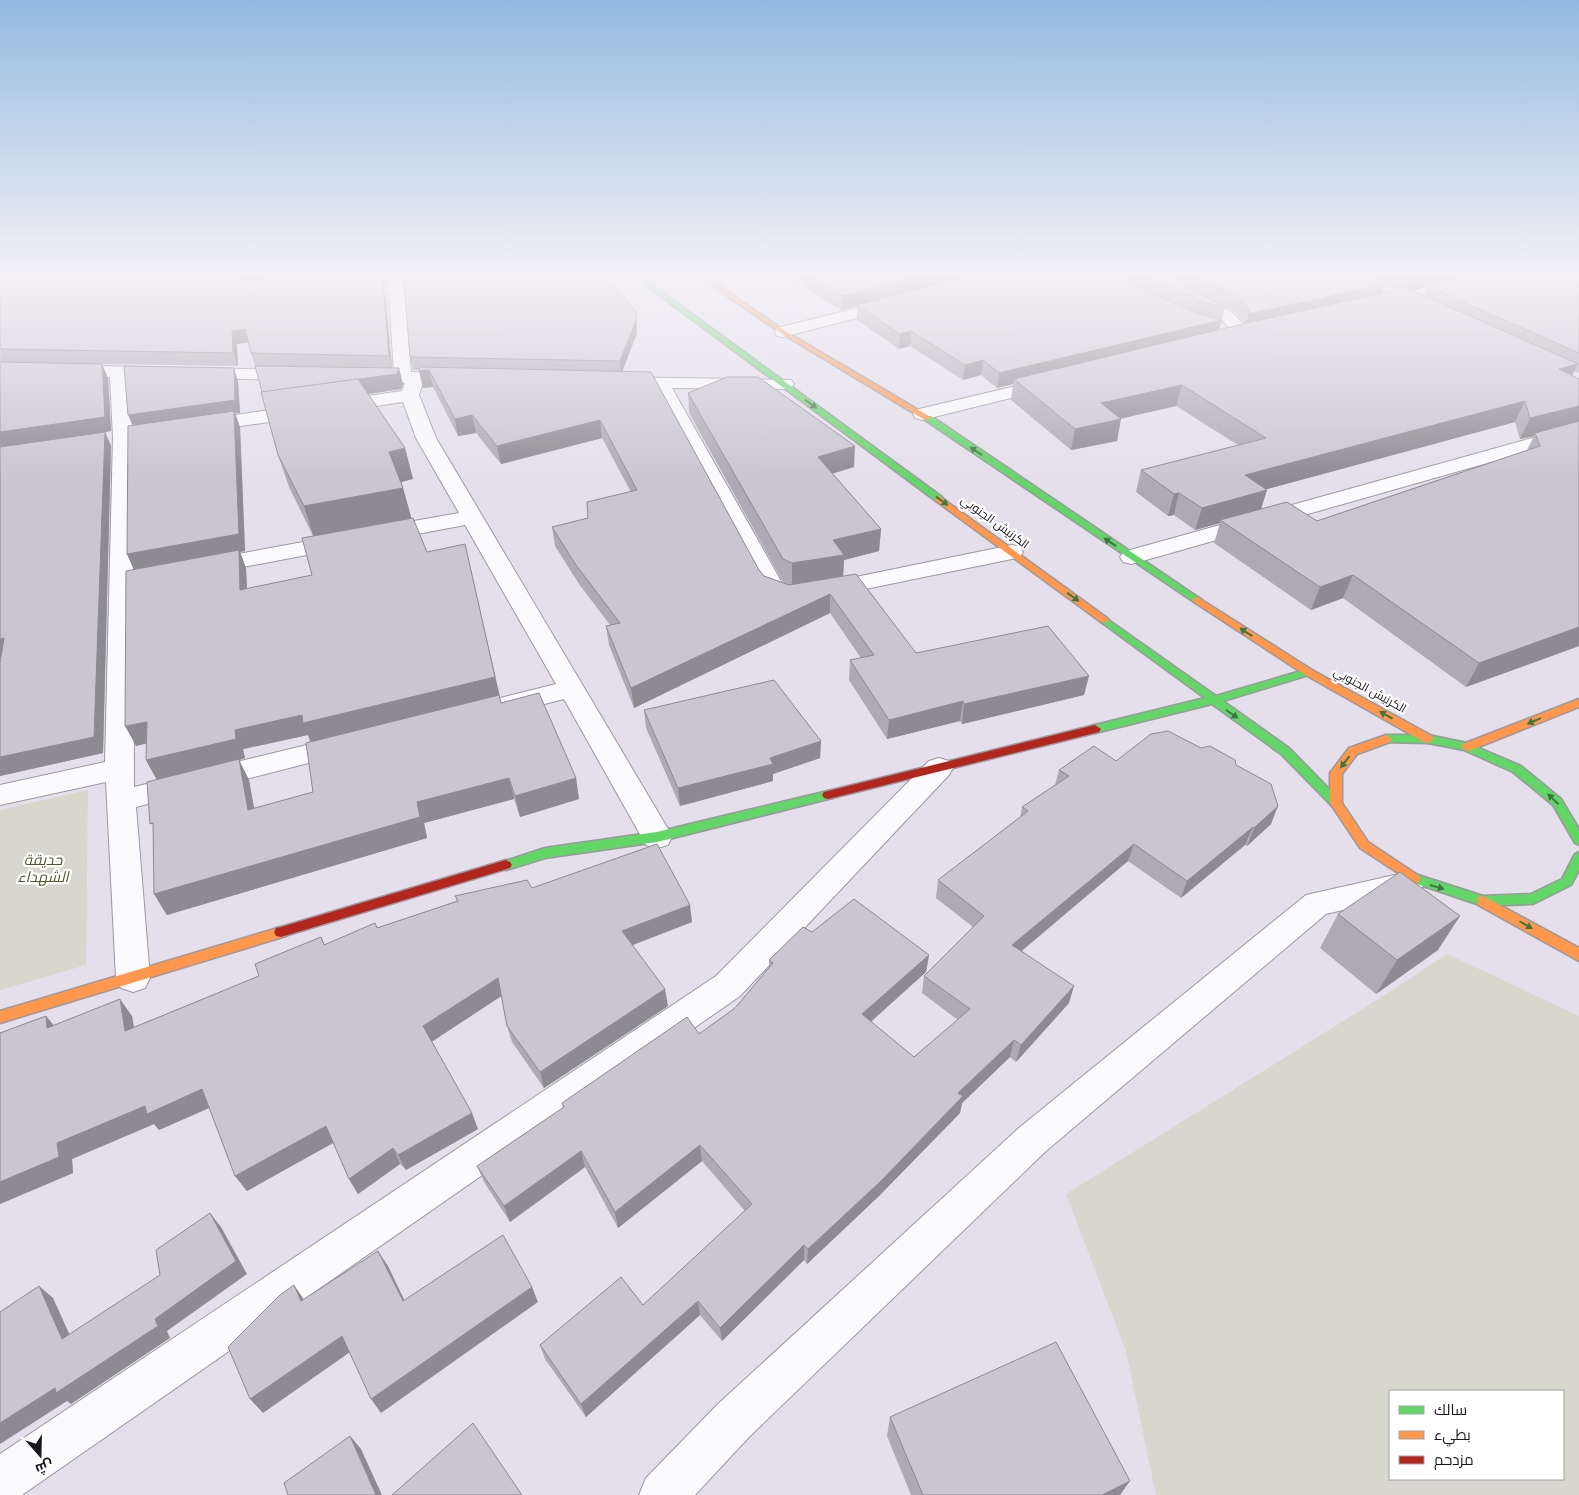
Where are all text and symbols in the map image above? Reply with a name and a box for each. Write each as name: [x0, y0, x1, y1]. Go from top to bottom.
one-way arrow: [805, 399, 818, 409]
one-way arrow: [969, 446, 983, 456]
street label: الكرنيش الجنوبي: [956, 491, 1033, 554]
one-way arrow: [935, 495, 948, 506]
one-way arrow: [1104, 538, 1117, 547]
one-way arrow: [1066, 592, 1080, 602]
one-way arrow: [1239, 627, 1253, 637]
street label: الكرنيش الجنوبي: [1330, 663, 1410, 718]
one-way arrow: [1225, 709, 1239, 719]
one-way arrow: [1378, 711, 1393, 719]
one-way arrow: [1527, 718, 1541, 726]
one-way arrow: [1339, 755, 1350, 768]
one-way arrow: [1547, 793, 1559, 805]
park label: حديقة الشهداء: [17, 849, 71, 886]
one-way arrow: [1429, 883, 1445, 891]
one-way arrow: [1519, 920, 1532, 929]
legend: [1389, 1390, 1564, 1480]
text: سالك: [1434, 1399, 1467, 1419]
text: بطيء: [1434, 1424, 1471, 1447]
north arrow: [15, 1430, 65, 1480]
text: مزدحم: [1434, 1449, 1474, 1470]
text: ش: [33, 1456, 56, 1480]

